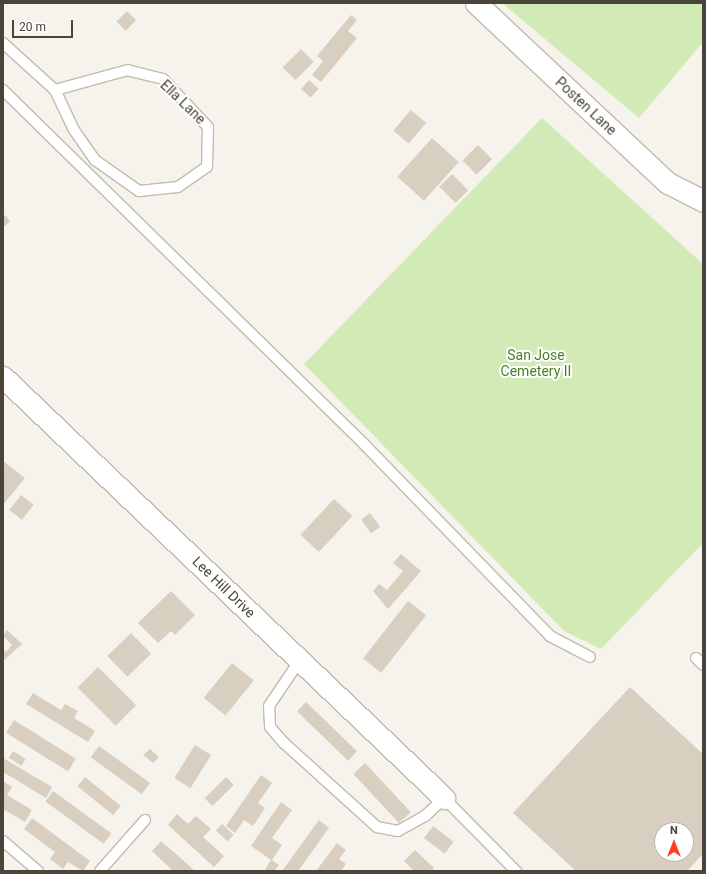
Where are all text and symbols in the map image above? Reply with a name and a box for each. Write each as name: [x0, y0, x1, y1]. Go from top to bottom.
scale bar: [14, 12, 75, 38]
text: 20 m: [19, 20, 46, 34]
street label: Posten Lane: [552, 73, 620, 139]
street label: Ella Lane: [157, 76, 209, 128]
park label: San Jose Cemetery II: [501, 347, 571, 380]
street label: Lee Hill Drive: [189, 553, 259, 621]
north arrow: [654, 822, 694, 862]
text: N: [670, 824, 678, 837]

